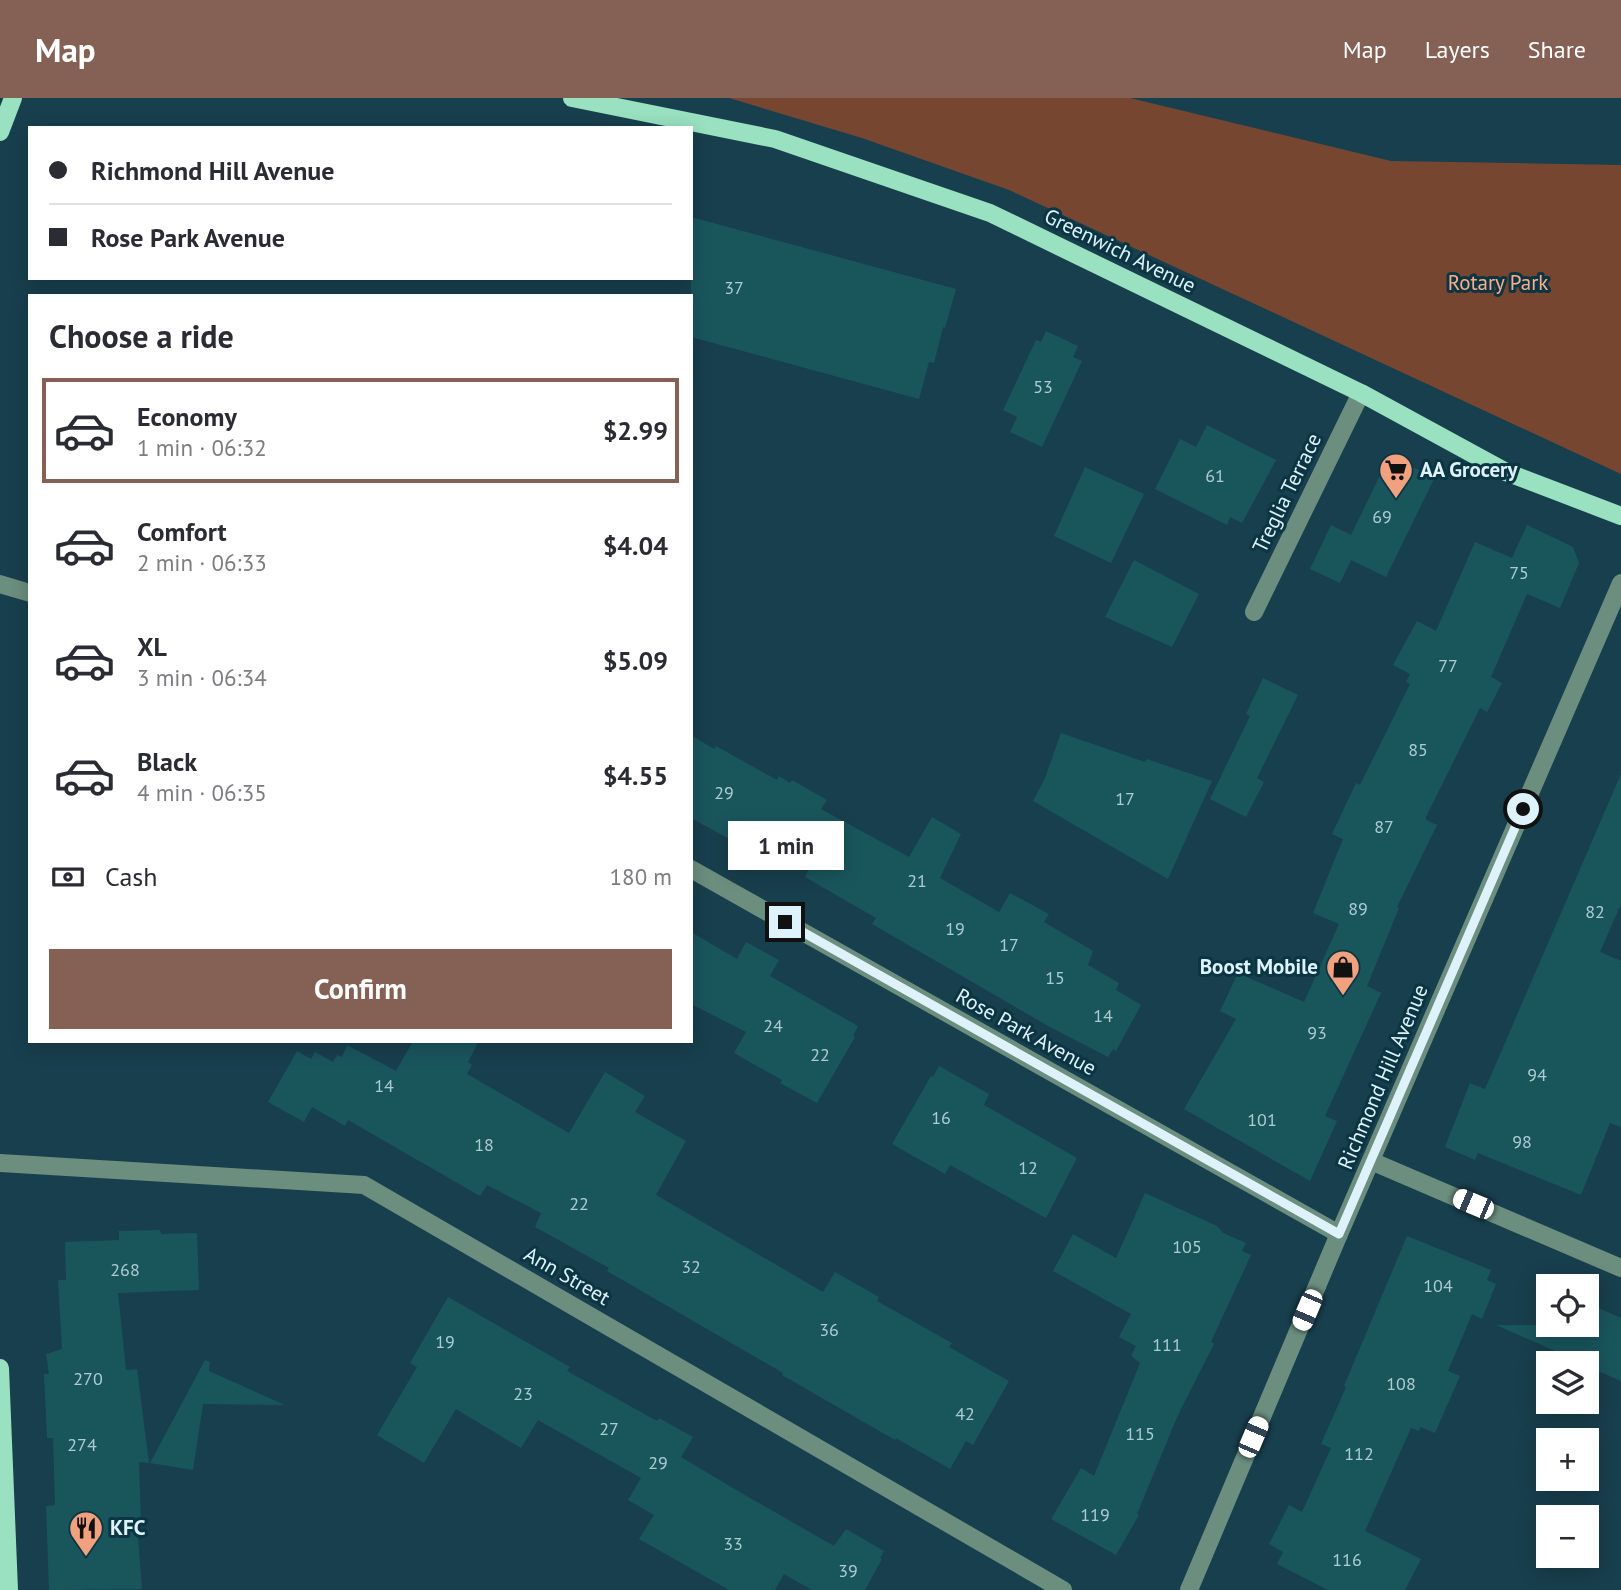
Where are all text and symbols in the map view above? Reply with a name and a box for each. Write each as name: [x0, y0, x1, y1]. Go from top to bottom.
text: Map: [35, 28, 96, 71]
text: Map: [1343, 34, 1387, 65]
text: Layers: [1425, 34, 1490, 65]
text: Share: [1528, 34, 1586, 65]
text: Richmond Hill Avenue: [91, 154, 335, 187]
street label: Greenwich Avenue: [1040, 202, 1200, 299]
text: Rose Park Avenue: [91, 221, 285, 254]
park label: Rotary Park: [1448, 269, 1548, 296]
house number: 37: [724, 276, 744, 299]
text: Choose a ride: [49, 315, 234, 357]
house number: 53: [1033, 375, 1053, 398]
icon: car: [53, 399, 116, 462]
text: Economy: [137, 400, 237, 433]
text: $2.99: [603, 414, 668, 447]
street label: Treglia Terrace: [1246, 429, 1327, 557]
text: 1 min · 06:32: [137, 433, 267, 462]
supermarket icon: AA Grocery: [1377, 451, 1415, 500]
place label: AA Grocery: [1420, 456, 1518, 483]
house number: 61: [1205, 464, 1225, 487]
house number: 69: [1372, 505, 1392, 528]
icon: car: [53, 514, 116, 577]
text: Comfort: [137, 515, 227, 548]
text: $4.04: [603, 529, 668, 562]
text: 2 min · 06:33: [137, 548, 267, 577]
house number: 75: [1509, 561, 1529, 584]
icon: car: [53, 629, 116, 692]
text: XL: [137, 630, 167, 663]
text: $5.09: [603, 644, 668, 677]
house number: 77: [1438, 654, 1458, 677]
text: 3 min · 06:34: [137, 663, 267, 692]
house number: 85: [1408, 738, 1428, 761]
icon: car: [53, 744, 116, 807]
text: Black: [137, 745, 197, 778]
text: $4.55: [603, 759, 668, 792]
text: 4 min · 06:35: [137, 778, 267, 807]
house number: 29: [714, 781, 734, 804]
house number: 17: [1115, 787, 1135, 810]
route start: [1507, 793, 1539, 825]
house number: 87: [1374, 815, 1394, 838]
callout: 1 min: [727, 820, 843, 870]
text: 1 min: [758, 831, 814, 860]
icon: cash: [49, 858, 87, 896]
text: Cash: [105, 860, 157, 893]
text: 180 m: [610, 862, 672, 891]
house number: 21: [907, 869, 927, 892]
house number: 89: [1348, 897, 1368, 920]
house number: 82: [1585, 900, 1605, 923]
route end: [769, 906, 801, 938]
house number: 19: [945, 917, 965, 940]
house number: 17: [999, 933, 1019, 956]
shop icon: Boost Mobile: [1324, 948, 1362, 997]
button: Confirm: [49, 949, 672, 1029]
place label: Boost Mobile: [1200, 953, 1318, 980]
house number: 15: [1045, 966, 1065, 989]
street label: Richmond Hill Avenue: [1331, 980, 1434, 1173]
street label: Rose Park Avenue: [951, 982, 1101, 1081]
house number: 14: [1093, 1004, 1113, 1027]
house number: 24: [763, 1014, 783, 1037]
house number: 93: [1307, 1021, 1327, 1044]
house number: 22: [810, 1043, 830, 1066]
house number: 94: [1527, 1063, 1547, 1086]
house number: 14: [374, 1074, 394, 1097]
house number: 16: [931, 1106, 951, 1129]
house number: 101: [1247, 1108, 1277, 1131]
house number: 98: [1512, 1130, 1532, 1153]
house number: 18: [474, 1133, 494, 1156]
house number: 12: [1018, 1156, 1038, 1179]
car: [1450, 1186, 1497, 1222]
house number: 22: [569, 1192, 589, 1215]
house number: 105: [1172, 1235, 1202, 1258]
street label: Ann Street: [520, 1240, 615, 1311]
house number: 32: [681, 1255, 701, 1278]
house number: 268: [110, 1258, 140, 1281]
house number: 104: [1423, 1274, 1453, 1297]
map controls: [1536, 1274, 1599, 1568]
button: locate: [1536, 1274, 1599, 1337]
car: [1290, 1287, 1325, 1333]
house number: 36: [819, 1318, 839, 1341]
house number: 19: [435, 1330, 455, 1353]
house number: 111: [1152, 1333, 1182, 1356]
button: layers: [1536, 1351, 1599, 1414]
house number: 270: [73, 1367, 103, 1390]
house number: 108: [1386, 1372, 1416, 1395]
house number: 23: [513, 1382, 533, 1405]
house number: 42: [955, 1402, 975, 1425]
car: [1236, 1414, 1271, 1460]
house number: 27: [599, 1417, 619, 1440]
house number: 115: [1125, 1422, 1155, 1445]
button: +: [1536, 1428, 1599, 1491]
house number: 274: [67, 1433, 97, 1456]
house number: 112: [1344, 1442, 1374, 1465]
house number: 29: [648, 1451, 668, 1474]
house number: 119: [1080, 1503, 1110, 1526]
button: −: [1536, 1505, 1599, 1568]
restaurant icon: KFC: [67, 1509, 105, 1558]
place label: KFC: [110, 1514, 146, 1541]
house number: 33: [723, 1532, 743, 1555]
house number: 116: [1332, 1548, 1362, 1571]
house number: 39: [838, 1559, 858, 1582]

